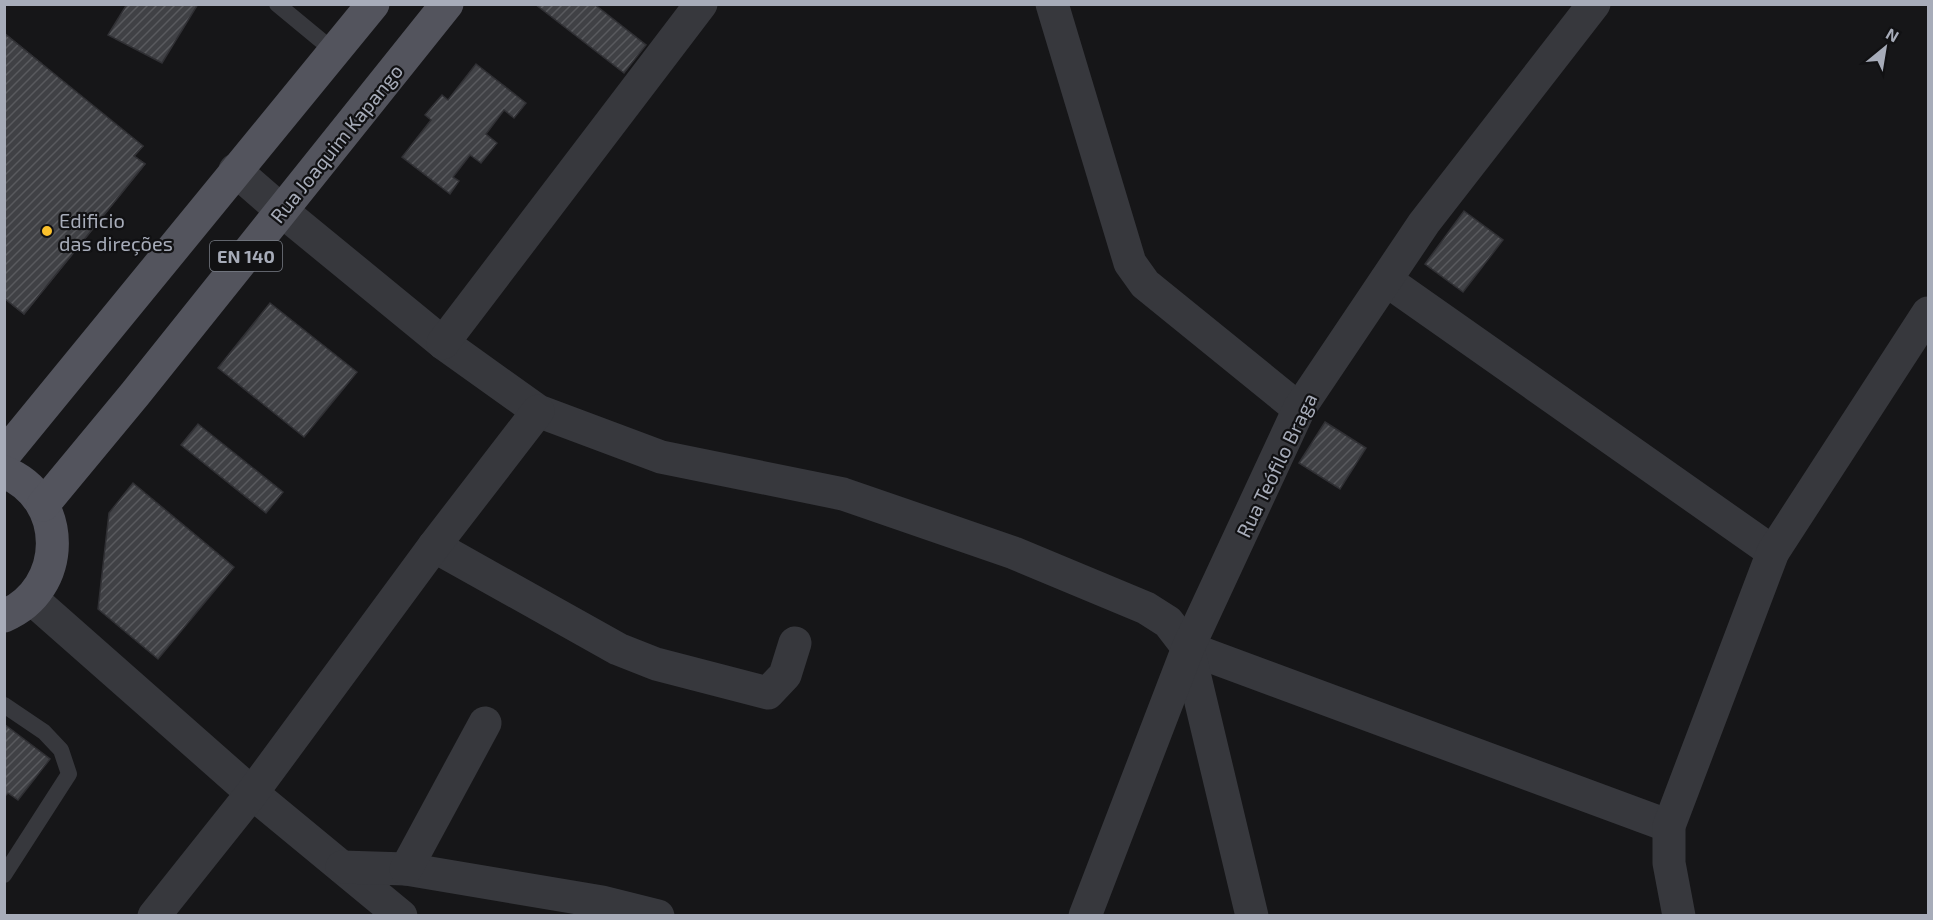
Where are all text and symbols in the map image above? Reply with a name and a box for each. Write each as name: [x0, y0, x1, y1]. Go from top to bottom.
north arrow: [1855, 18, 1915, 78]
text: N: [1883, 23, 1903, 46]
street label: Rua Joaquim Kapango: [265, 59, 407, 227]
place label: Edificio das direções: [59, 208, 173, 256]
marker: Edificio das direções: [40, 224, 54, 238]
road number: EN 140: [210, 241, 282, 271]
street label: Rua Teófilo Braga: [1231, 389, 1321, 541]

